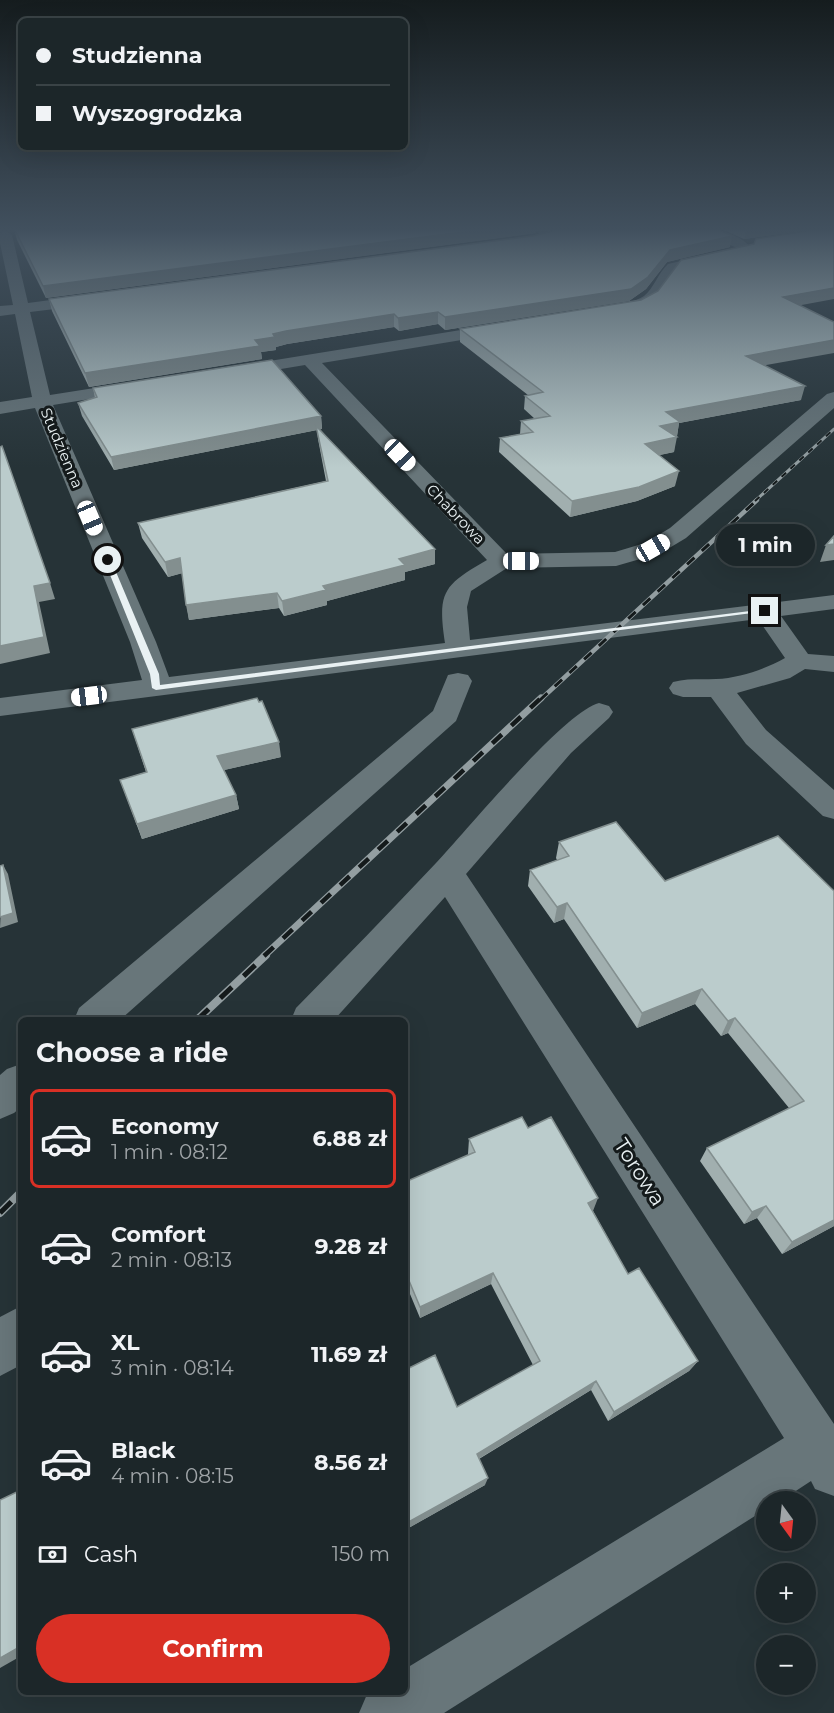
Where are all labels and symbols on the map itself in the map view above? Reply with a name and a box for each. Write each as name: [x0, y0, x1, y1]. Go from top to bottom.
street label: Studzienna: [37, 405, 87, 491]
car: [381, 436, 419, 474]
street label: Chabrowa: [423, 480, 489, 548]
car: [75, 498, 105, 538]
callout: 1 min: [716, 524, 814, 566]
car: [633, 531, 673, 565]
route start: [94, 546, 121, 573]
car: [503, 552, 539, 570]
route end: [751, 597, 778, 624]
car: [70, 685, 108, 707]
street label: Torowa: [609, 1134, 671, 1210]
north arrow: [756, 1491, 816, 1551]

